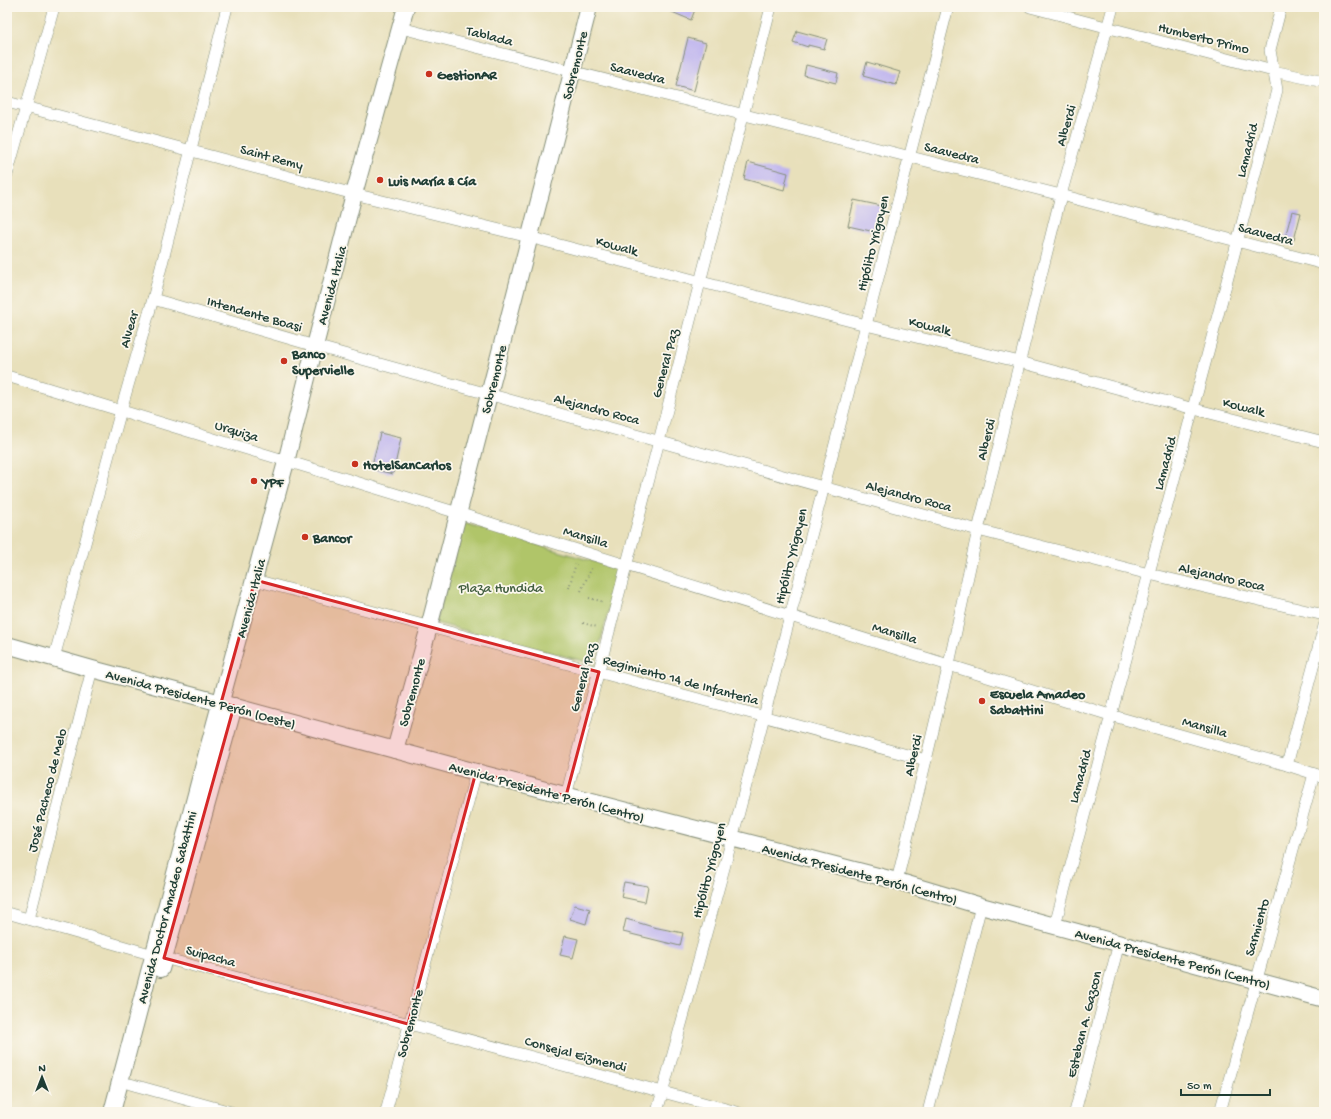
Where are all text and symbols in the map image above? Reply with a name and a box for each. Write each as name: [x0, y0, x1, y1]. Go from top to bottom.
street label: Humberto Primo: [1156, 20, 1251, 59]
street label: Tablada: [463, 23, 516, 52]
street label: Sobremonte: [560, 29, 593, 102]
street label: Saavedra: [608, 59, 668, 90]
place label: GestionAR: [437, 68, 498, 85]
marker: GestionAR: [424, 69, 434, 79]
street label: Alberdi: [1053, 103, 1081, 148]
street label: Lamadrid: [1234, 120, 1264, 179]
street label: Saavedra: [922, 139, 982, 170]
street label: Saint Remy: [238, 142, 305, 175]
place label: Luis María & Cía: [388, 174, 477, 191]
marker: Luis María & Cía: [375, 175, 385, 185]
street label: Hipólito Yrigoyen: [854, 194, 895, 293]
street label: Saavedra: [1236, 220, 1296, 251]
street label: Kowalk: [593, 234, 641, 262]
street label: Avenida Italia: [315, 243, 352, 327]
street label: Intendente Boasi: [205, 294, 304, 337]
street label: Alvear: [117, 308, 144, 350]
street label: Kowalk: [907, 314, 954, 341]
street label: General Paz: [649, 326, 684, 400]
street label: Sobremonte: [479, 343, 512, 416]
place label: Banco Supervielle: [291, 347, 355, 380]
marker: Banco Supervielle: [279, 356, 289, 366]
street label: Alejandro Roca: [552, 391, 642, 430]
street label: Kowalk: [1221, 395, 1268, 422]
street label: Alberdi: [974, 417, 1001, 462]
street label: Urquiza: [212, 418, 261, 447]
street label: Lamadrid: [1151, 433, 1182, 492]
place label: HotelSanCarlos: [363, 458, 452, 475]
marker: HotelSanCarlos: [350, 459, 360, 469]
place label: YPF: [260, 475, 285, 492]
marker: YPF: [249, 476, 259, 486]
street label: Alejandro Roca: [864, 478, 954, 517]
street label: Hipólito Yrigoyen: [772, 507, 813, 606]
street label: Mansilla: [561, 523, 611, 554]
place label: Bancor: [312, 531, 354, 548]
marker: Bancor: [300, 532, 310, 542]
street label: Avenida Italia: [234, 556, 271, 640]
street label: Alejandro Roca: [1177, 560, 1267, 597]
park label: Plaza Hundida: [458, 581, 544, 598]
street label: Mansilla: [870, 619, 920, 650]
street label: General Paz: [567, 640, 602, 714]
street label: Regimiento 14 de Infanteria: [601, 652, 761, 711]
street label: Sobremonte: [396, 656, 431, 729]
street label: Avenida Presidente Perón (Oeste): [104, 667, 297, 734]
place label: Escuela Amadeo Sabattini: [990, 687, 1086, 720]
marker: Escuela Amadeo Sabattini: [977, 696, 987, 706]
street label: Mansilla: [1180, 714, 1230, 743]
street label: José Pacheco de Melo: [25, 727, 72, 854]
street label: Alberdi: [901, 733, 927, 778]
street label: Lamadrid: [1066, 746, 1097, 805]
street label: Avenida Presidente Perón (Centro): [447, 759, 646, 828]
street label: Avenida Doctor Amadeo Sabattini: [135, 810, 202, 1006]
street label: Hipólito Yrigoyen: [690, 821, 731, 920]
street label: Avenida Presidente Perón (Centro): [760, 841, 959, 910]
street label: Sarmiento: [1242, 897, 1275, 958]
street label: Avenida Presidente Perón (Centro): [1073, 926, 1272, 995]
street label: Suipacha: [184, 943, 238, 973]
street label: Esteban A. Gazcon: [1064, 969, 1107, 1080]
street label: Sobremonte: [394, 987, 429, 1060]
street label: Consejal Eizmendi: [522, 1034, 628, 1077]
north arrow: [22, 1057, 62, 1097]
text: N: [38, 1063, 46, 1075]
scale bar: [1181, 1071, 1270, 1097]
text: 50 m: [1187, 1080, 1212, 1094]

